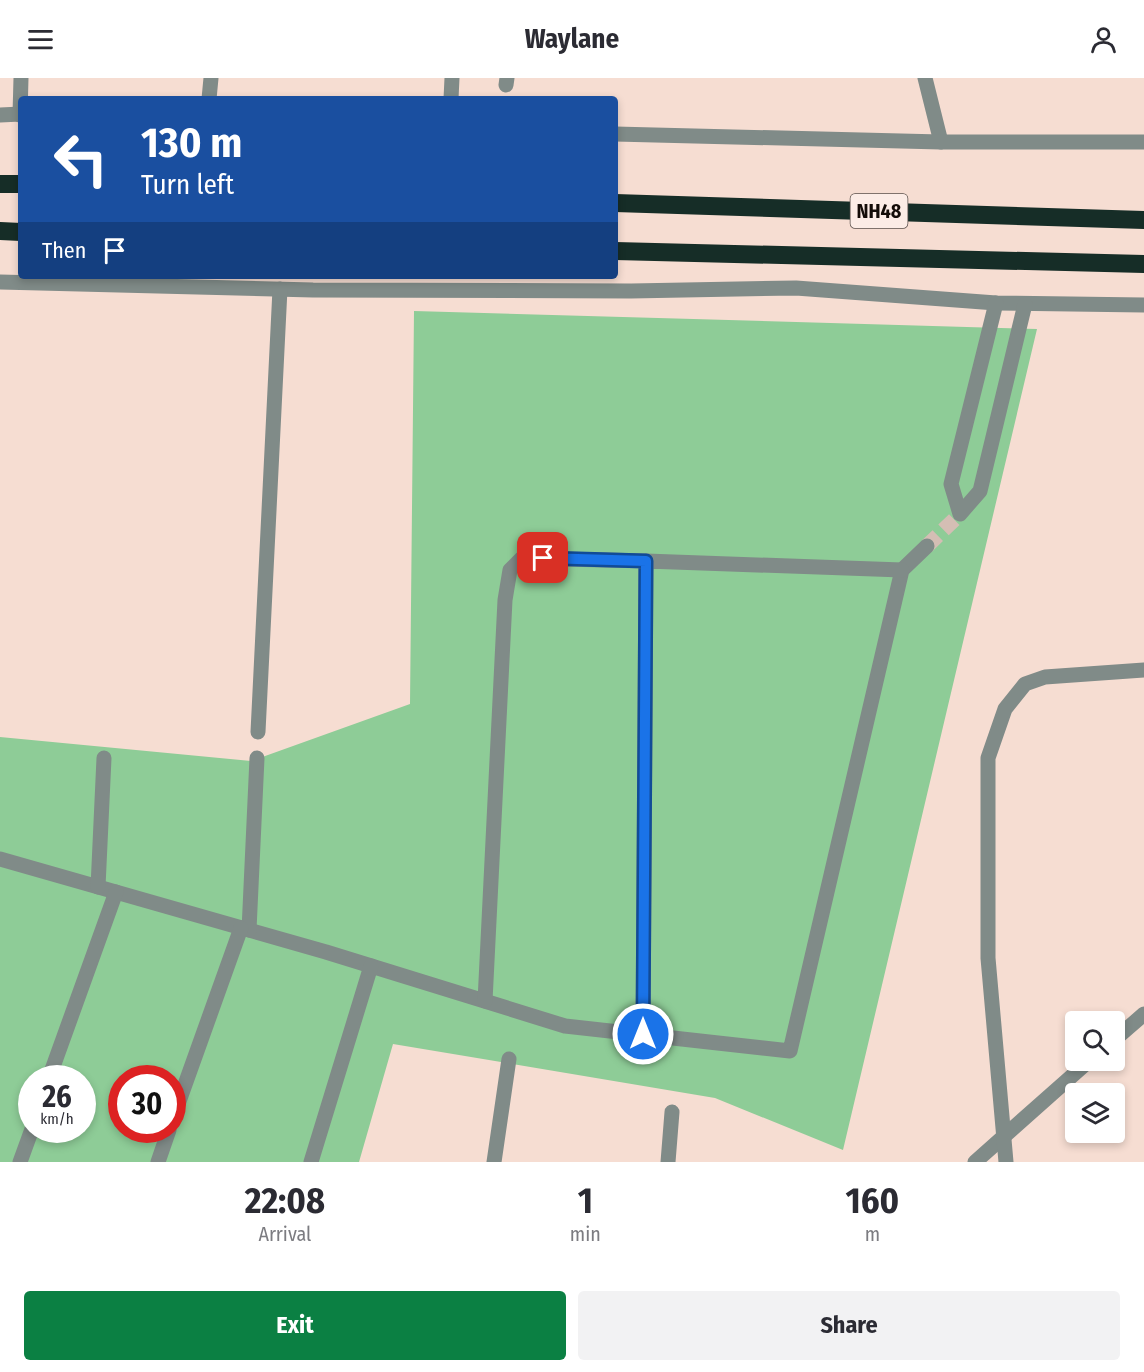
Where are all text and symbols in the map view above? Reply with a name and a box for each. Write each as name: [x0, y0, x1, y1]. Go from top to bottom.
icon: menu: [24, 23, 57, 56]
text: Waylane: [525, 23, 619, 55]
icon: person: [1087, 23, 1120, 56]
text: 130 m: [141, 118, 242, 168]
icon: left: [42, 120, 120, 198]
text: Turn left: [141, 169, 234, 201]
road number: NH48: [850, 194, 908, 228]
icon: arrive: [98, 234, 131, 267]
text: Then: [42, 237, 86, 264]
pin: [517, 532, 568, 583]
icon: arrive: [526, 541, 559, 574]
position arrow: [611, 1002, 675, 1066]
map controls: [1065, 1011, 1125, 1143]
button: search: [1065, 1011, 1125, 1071]
speed limit sign: 30: [108, 1065, 186, 1143]
text: 26: [42, 1079, 72, 1115]
button: layers: [1065, 1083, 1125, 1143]
text: km/h: [40, 1110, 74, 1128]
text: 22:08: [245, 1179, 325, 1223]
text: 1: [578, 1179, 593, 1223]
text: 160: [846, 1179, 899, 1223]
text: Arrival: [258, 1222, 311, 1246]
text: min: [570, 1222, 601, 1246]
text: m: [865, 1222, 880, 1246]
button: Exit: [24, 1291, 566, 1360]
button: Share: [578, 1291, 1120, 1360]

